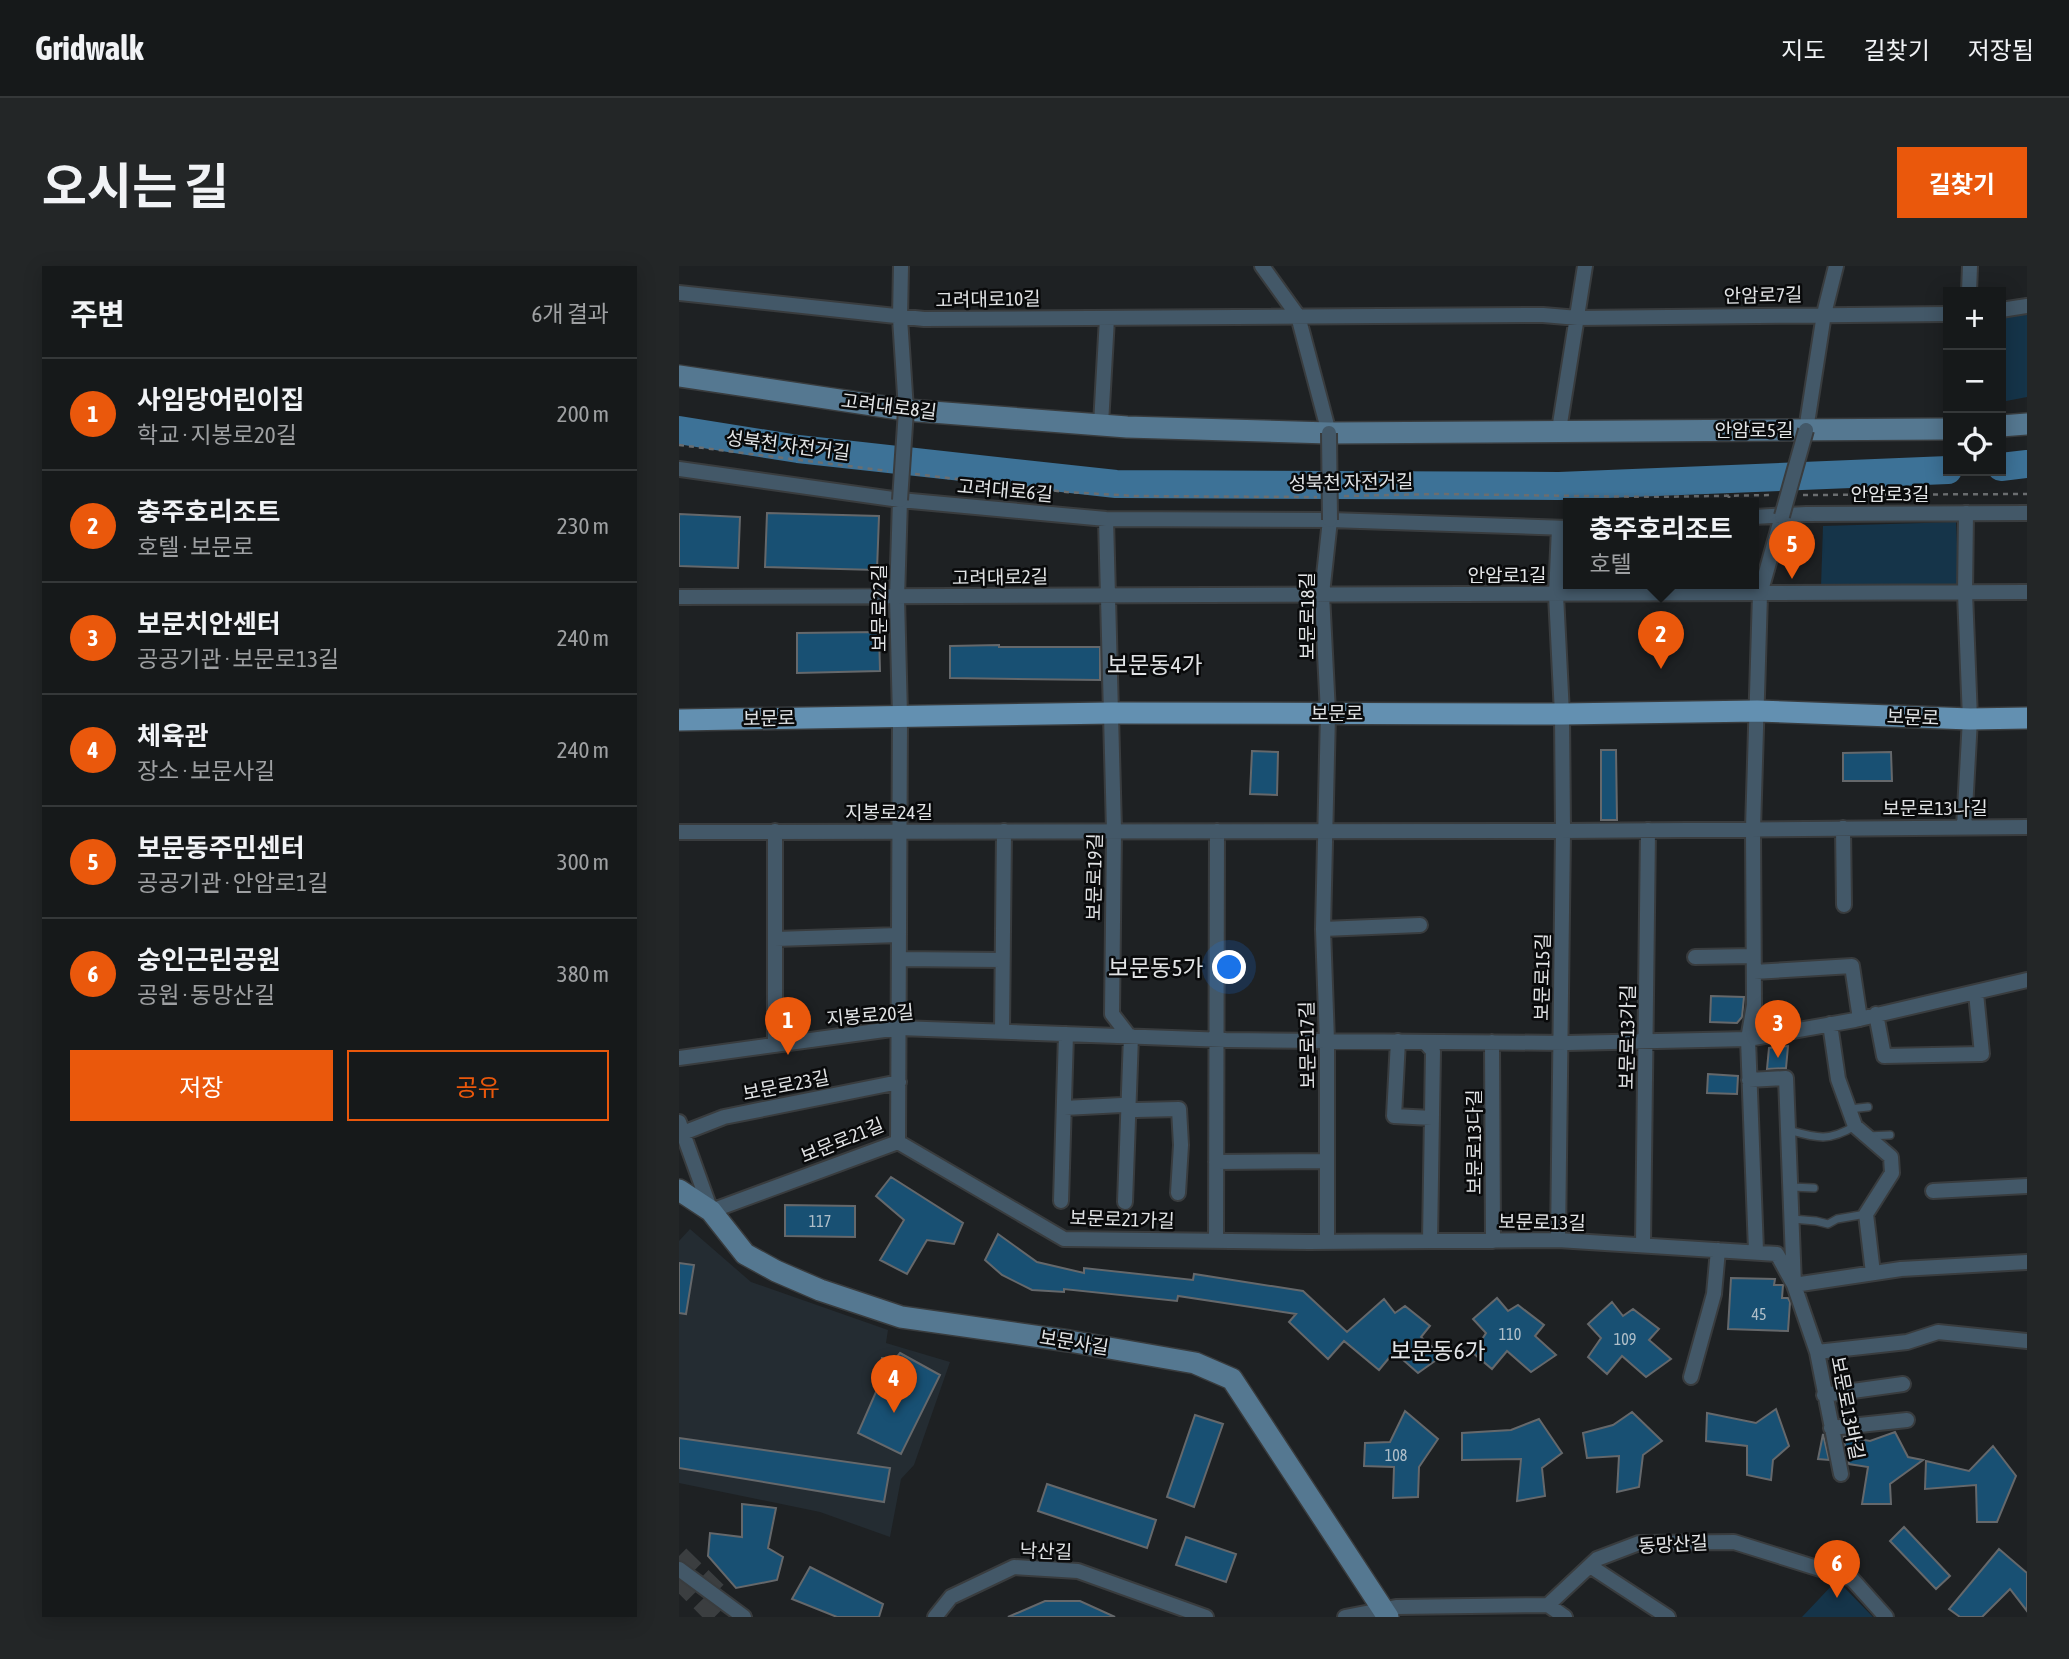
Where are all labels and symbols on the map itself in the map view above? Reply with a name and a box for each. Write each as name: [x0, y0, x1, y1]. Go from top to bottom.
street label: 안암로7길: [1723, 283, 1803, 307]
street label: 고려대로10길: [935, 287, 1041, 311]
street label: 고려대로8길: [840, 389, 938, 423]
street label: 안암로5길: [1715, 419, 1793, 441]
street label: 성북천 자전거길: [725, 426, 851, 464]
street label: 성북천 자전거길: [1288, 470, 1414, 494]
street label: 고려대로6길: [956, 475, 1054, 505]
street label: 안암로3길: [1851, 483, 1929, 505]
pin: 5: [1769, 521, 1815, 579]
street label: 보문로22길: [868, 564, 890, 652]
street label: 안암로1길: [1468, 564, 1546, 586]
street label: 고려대로2길: [952, 565, 1048, 589]
street label: 보문로18길: [1296, 572, 1318, 660]
pin: 2: [1638, 611, 1684, 669]
district label: 보문동4가: [1107, 652, 1203, 678]
street label: 보문로: [1311, 702, 1363, 724]
street label: 보문로: [1886, 705, 1940, 729]
street label: 보문로: [743, 707, 795, 729]
street label: 보문로13나길: [1882, 797, 1988, 819]
street label: 지봉로24길: [845, 801, 933, 823]
street label: 보문로19길: [1082, 833, 1106, 921]
street label: 보문로15길: [1530, 933, 1554, 1021]
your location: [1212, 950, 1246, 984]
district label: 보문동5가: [1108, 955, 1204, 981]
street label: 보문로13가길: [1615, 984, 1639, 1090]
pin: 1: [765, 997, 811, 1055]
street label: 지봉로20길: [825, 1000, 915, 1030]
pin: 3: [1755, 1000, 1801, 1058]
street label: 보문로17길: [1295, 1001, 1319, 1089]
street label: 보문로23길: [741, 1066, 831, 1104]
street label: 보문로13다길: [1463, 1089, 1485, 1195]
street label: 보문로21길: [797, 1113, 887, 1167]
street label: 보문로21가길: [1069, 1206, 1175, 1232]
street label: 보문로13길: [1498, 1210, 1586, 1234]
house number: 117: [809, 1212, 831, 1230]
house number: 45: [1751, 1305, 1767, 1323]
house number: 110: [1499, 1325, 1521, 1343]
street label: 보문사길: [1038, 1326, 1110, 1358]
house number: 109: [1614, 1330, 1636, 1348]
district label: 보문동6가: [1390, 1338, 1486, 1364]
street label: 보문로13바길: [1827, 1354, 1869, 1462]
pin: 4: [871, 1355, 917, 1413]
house number: 108: [1385, 1446, 1407, 1464]
street label: 동망산길: [1638, 1531, 1708, 1557]
street label: 낙산길: [1019, 1539, 1073, 1563]
pin: 6: [1814, 1540, 1860, 1598]

